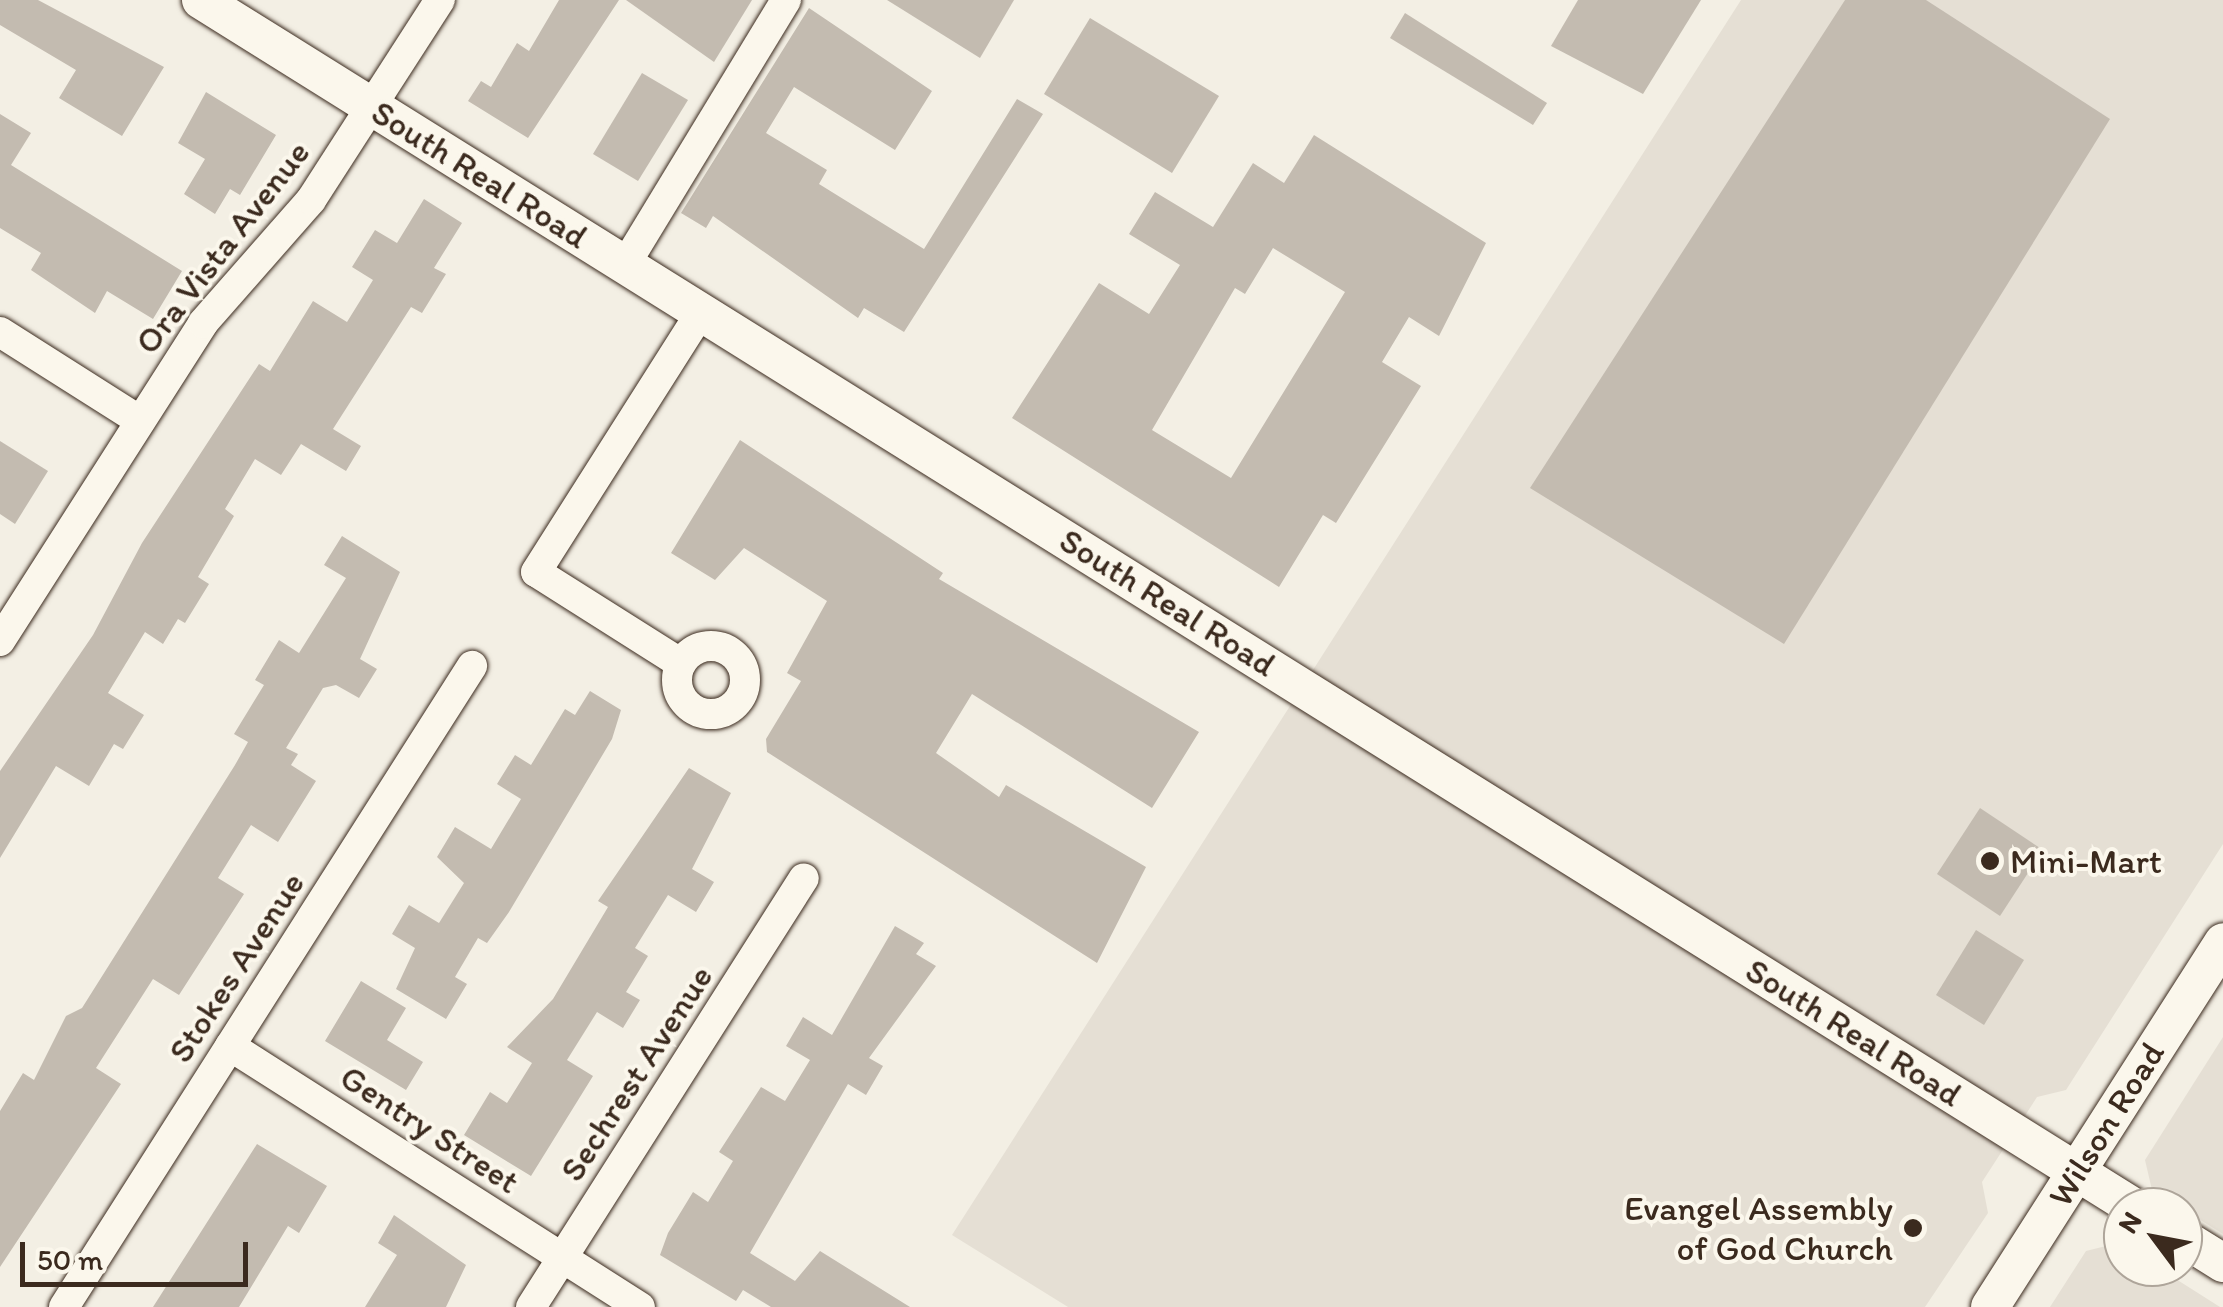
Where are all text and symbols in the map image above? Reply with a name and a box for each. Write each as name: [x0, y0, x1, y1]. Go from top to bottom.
street label: South Real Road: [366, 92, 594, 256]
street label: Ora Vista Avenue: [126, 132, 318, 362]
street label: South Real Road: [1054, 520, 1282, 684]
place label: Mini-Mart: [2010, 840, 2162, 882]
marker: Mini-Mart: [1979, 850, 2001, 872]
street label: Stokes Avenue: [159, 864, 313, 1070]
street label: South Real Road: [1740, 950, 1968, 1114]
street label: Sechrest Avenue: [551, 958, 721, 1188]
street label: Wilson Road: [2039, 1034, 2173, 1214]
street label: Gentry Street: [333, 1056, 527, 1202]
place label: Evangel Assembly of God Church: [1624, 1187, 1893, 1269]
north arrow: [2103, 1187, 2203, 1287]
text: N: [2110, 1205, 2149, 1239]
marker: Evangel Assembly of God Church: [1902, 1217, 1924, 1239]
scale bar: [25, 1222, 252, 1284]
text: 50 m: [37, 1241, 103, 1278]

